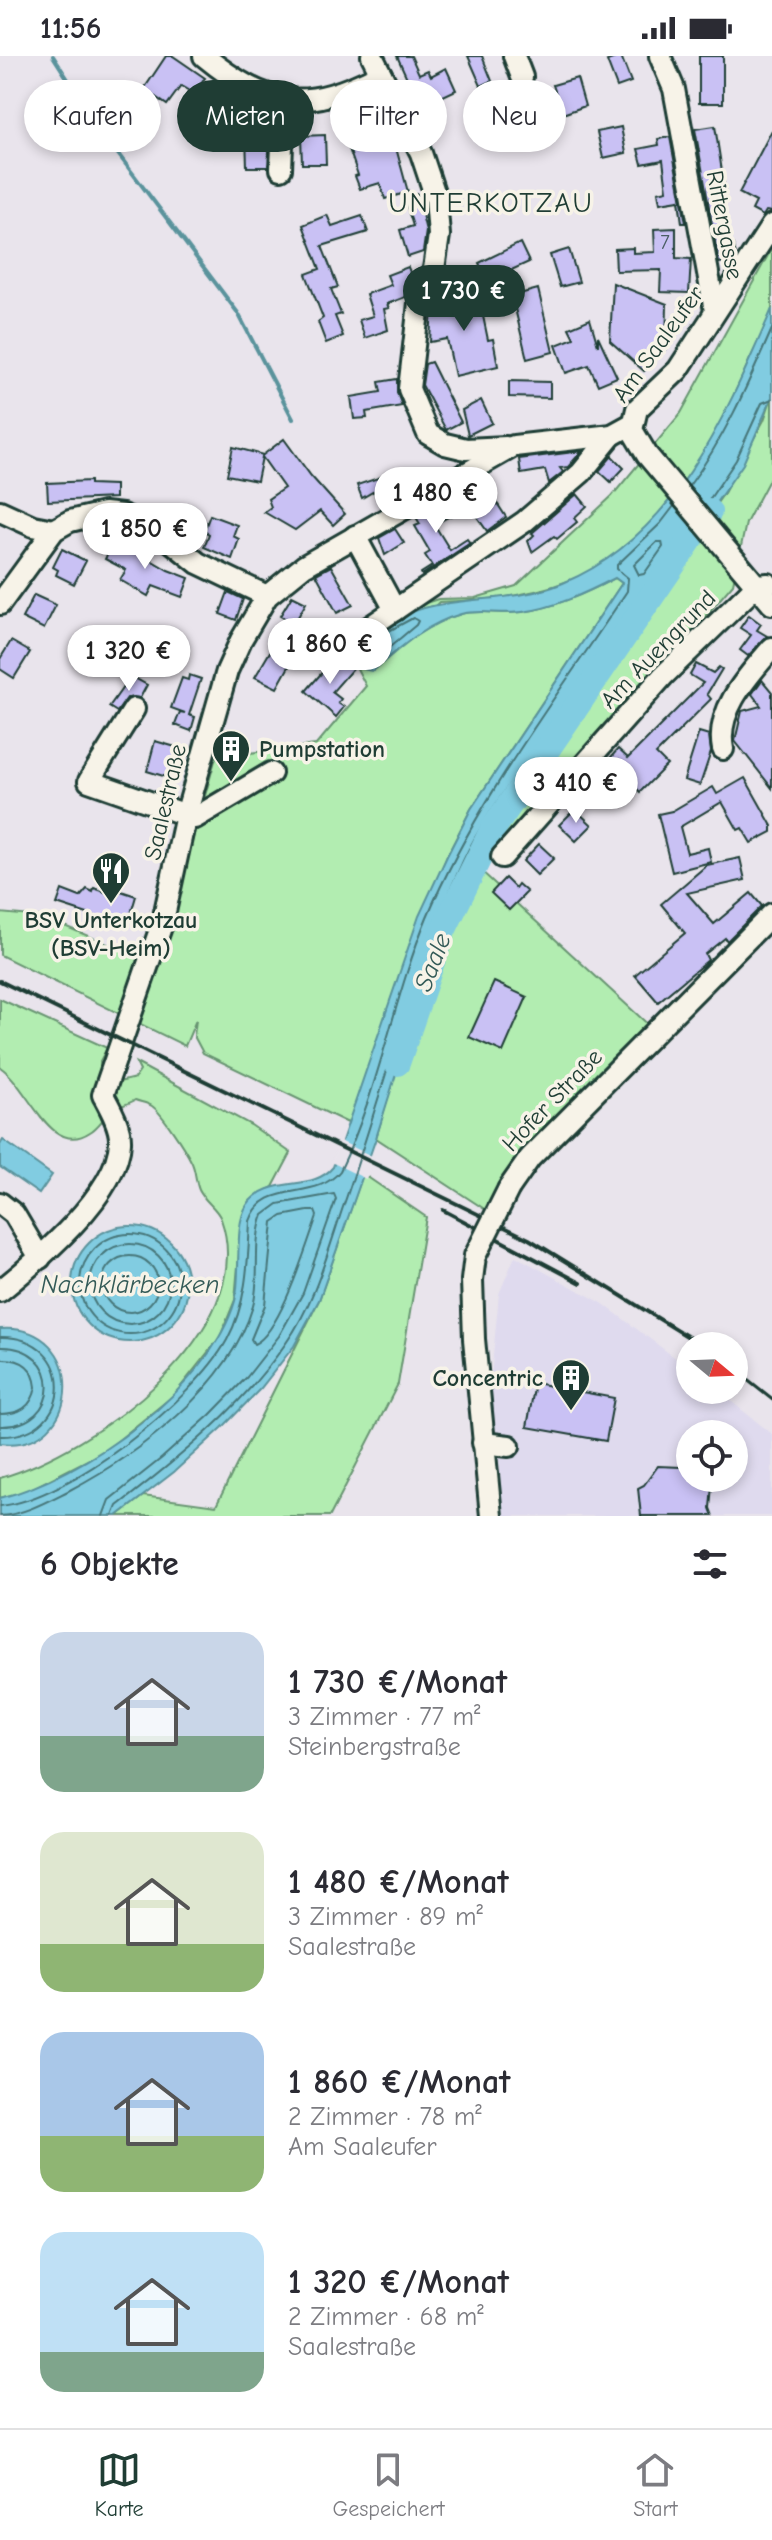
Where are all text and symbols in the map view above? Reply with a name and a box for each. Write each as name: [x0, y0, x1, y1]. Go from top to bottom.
text: 11:56: [40, 11, 101, 46]
chip: Kaufen: [24, 80, 161, 152]
chip: Mieten: [177, 80, 314, 152]
chip: Filter: [330, 80, 447, 152]
chip: Neu: [463, 80, 566, 152]
street label: Rittergasse: [701, 168, 749, 282]
district label: UNTERKOTZAU: [388, 187, 594, 219]
house number: 7: [660, 231, 670, 254]
pin: 1 730 €: [390, 265, 538, 333]
text: 1 730 €: [421, 276, 507, 306]
street label: Am Saaleufer: [606, 280, 710, 408]
pin: 1 480 €: [362, 467, 510, 535]
text: 1 480 €: [392, 478, 480, 508]
pin: 1 850 €: [71, 503, 219, 571]
text: 1 850 €: [101, 514, 189, 544]
street label: Am Auengrund: [595, 584, 721, 714]
pin: 1 860 €: [256, 618, 404, 686]
pin: 1 320 €: [55, 625, 203, 693]
text: 1 860 €: [286, 629, 374, 659]
text: 1 320 €: [85, 636, 173, 666]
building icon: Pumpstation: [210, 728, 252, 783]
place label: Pumpstation: [259, 735, 385, 763]
street label: Saalestraße: [138, 741, 192, 863]
pin: 3 410 €: [502, 757, 650, 825]
text: 3 410 €: [533, 768, 619, 798]
restaurant icon: BSV Unterkotzau (BSV-Heim): [90, 850, 132, 905]
place label: BSV Unterkotzau (BSV-Heim): [24, 906, 198, 962]
water label: Saale: [408, 929, 458, 996]
street label: Hofer Straße: [496, 1043, 608, 1157]
water label: Nachklärbecken: [41, 1270, 219, 1300]
north arrow: [676, 1332, 748, 1404]
map controls: [676, 1332, 748, 1492]
building icon: Concentric: [550, 1357, 592, 1412]
place label: Concentric: [432, 1364, 543, 1392]
button: locate: [676, 1420, 748, 1492]
icon: filters: [688, 1542, 732, 1586]
text: 6 Objekte: [40, 1544, 179, 1584]
text: 1 730 €/Monat: [288, 1662, 507, 1702]
icon: home: [104, 1664, 200, 1760]
text: 3 Zimmer · 77 m²: [288, 1702, 480, 1732]
text: Steinbergstraße: [288, 1732, 461, 1762]
text: 1 480 €/Monat: [288, 1862, 509, 1902]
icon: home: [104, 1864, 200, 1960]
text: 3 Zimmer · 89 m²: [288, 1902, 483, 1932]
text: Saalestraße: [288, 1932, 416, 1962]
text: 1 860 €/Monat: [288, 2062, 510, 2102]
icon: home: [104, 2064, 200, 2160]
text: 2 Zimmer · 78 m²: [288, 2102, 482, 2132]
text: Am Saaleufer: [288, 2132, 437, 2162]
text: 1 320 €/Monat: [288, 2262, 509, 2302]
icon: home: [104, 2264, 200, 2360]
text: 2 Zimmer · 68 m²: [288, 2302, 484, 2332]
text: Saalestraße: [288, 2332, 416, 2362]
tab: Karte: [94, 2448, 144, 2522]
tab: Gespeichert: [332, 2448, 444, 2522]
tab: Start: [633, 2448, 678, 2522]

